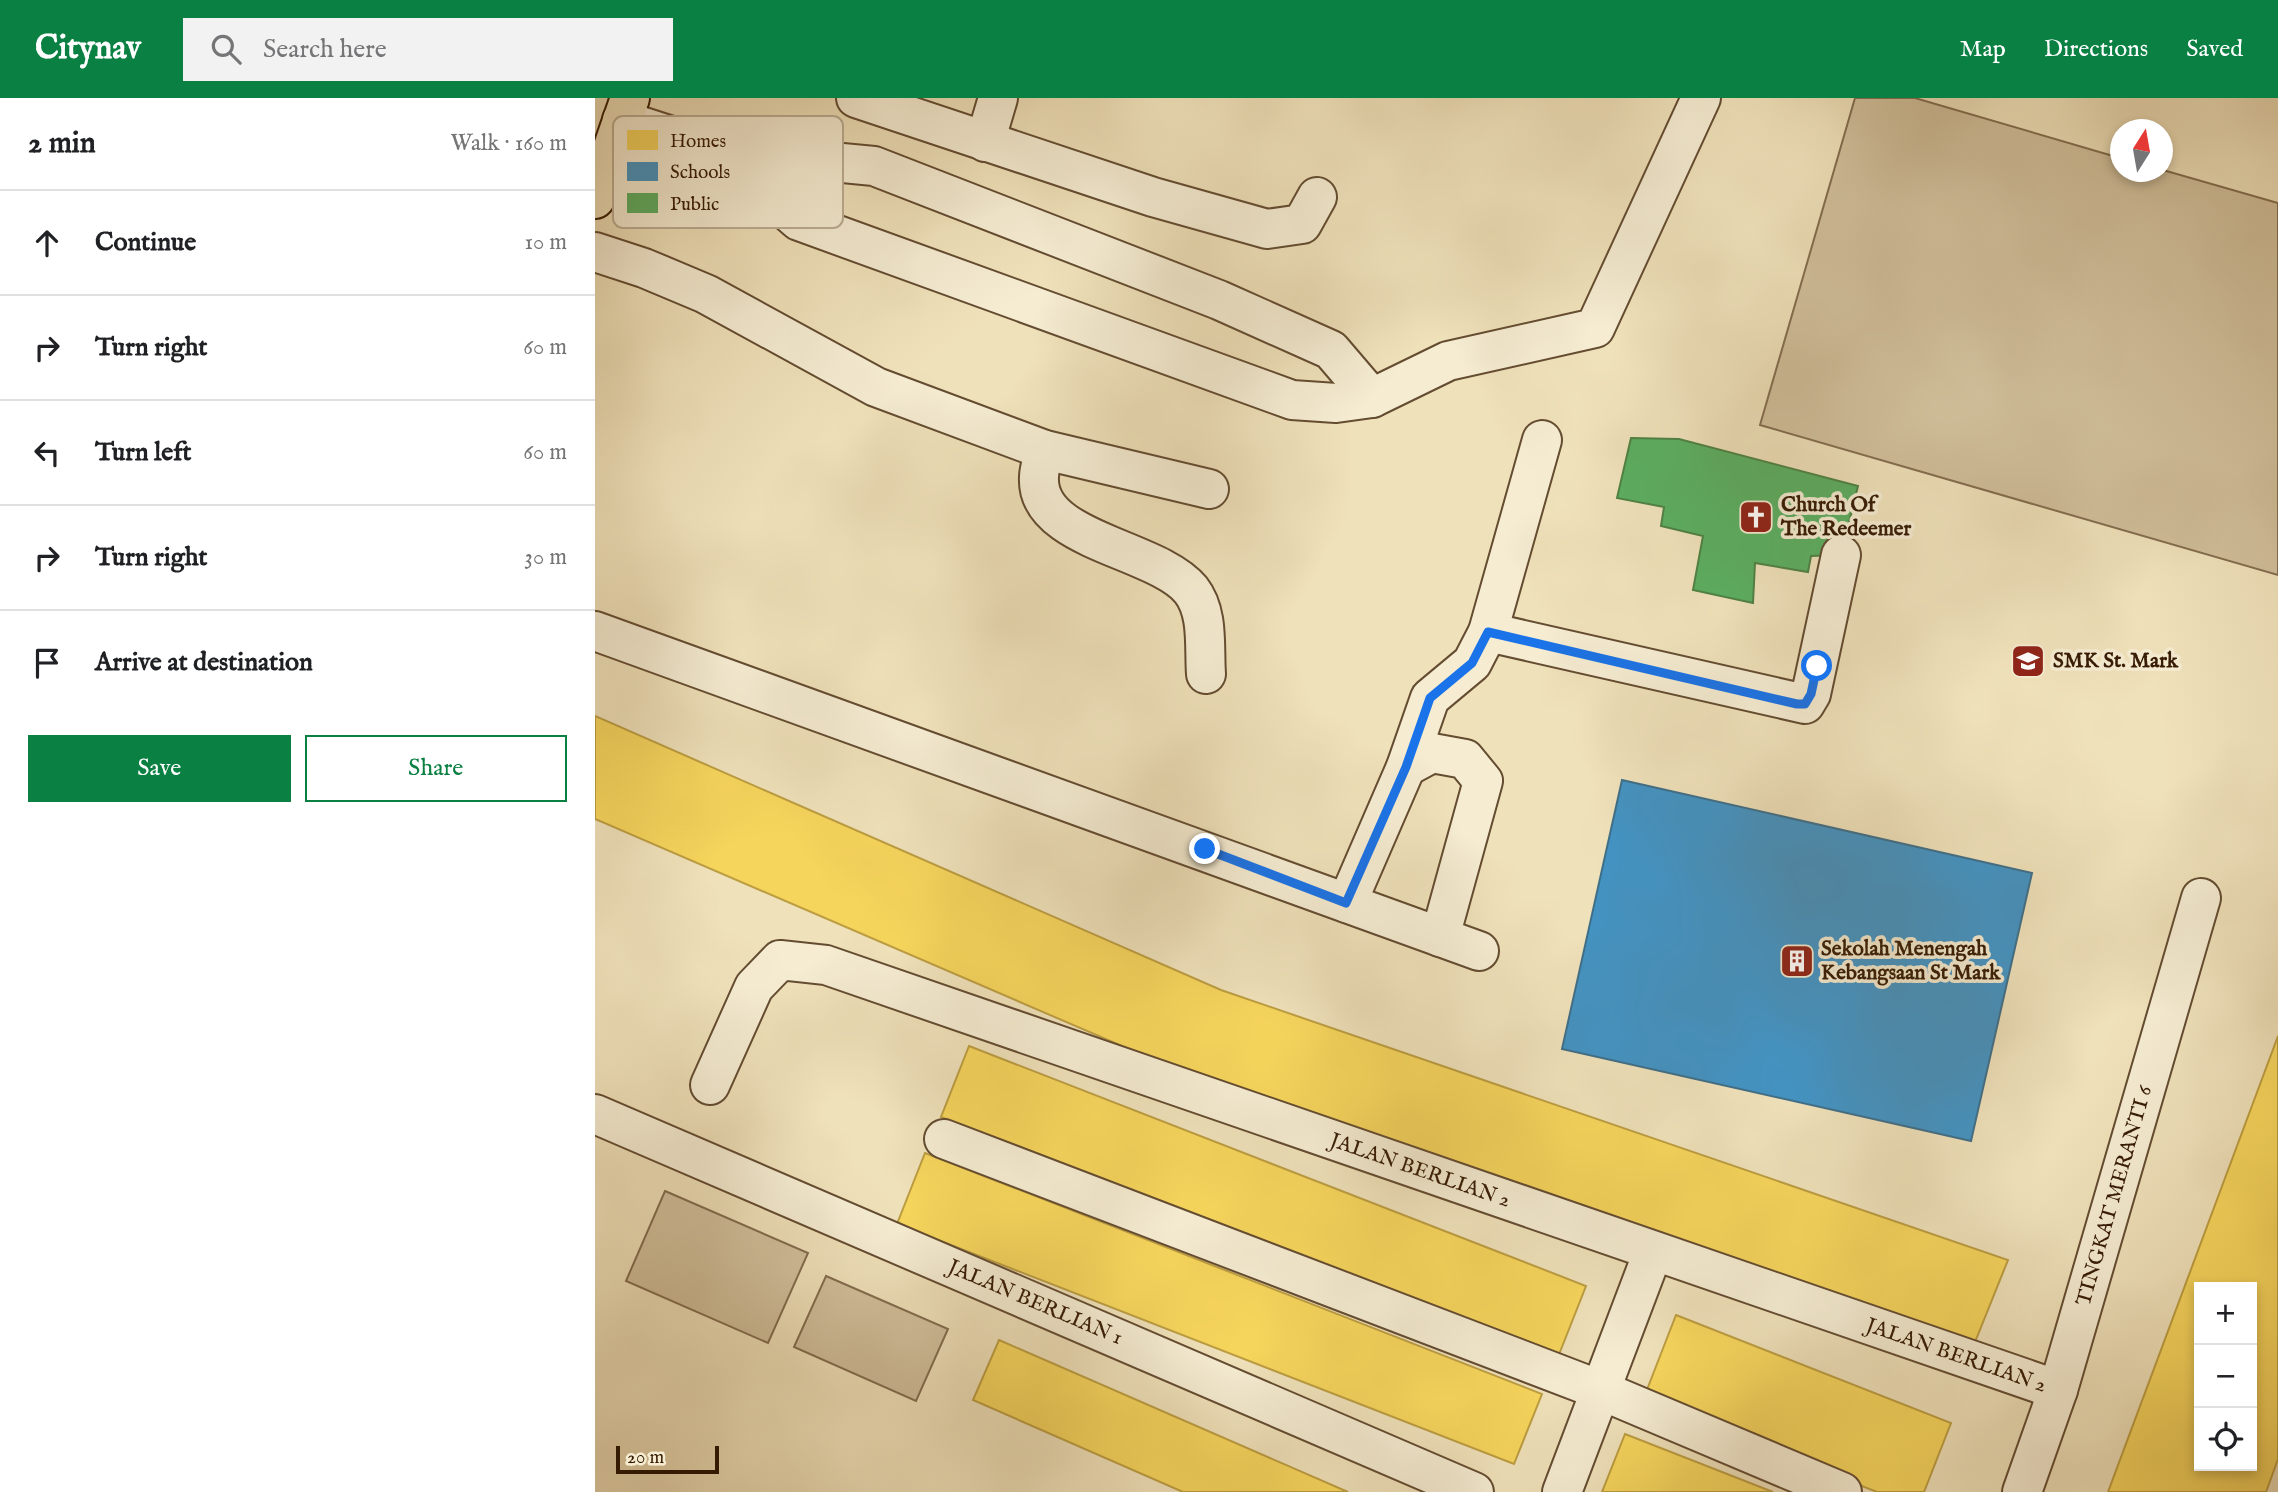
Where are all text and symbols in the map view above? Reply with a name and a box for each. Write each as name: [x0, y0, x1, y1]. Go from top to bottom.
search box: [183, 18, 673, 81]
text: Citynav: [35, 28, 141, 70]
icon: search: [207, 30, 245, 68]
text: Search here: [263, 33, 387, 66]
text: Map: [1960, 34, 2006, 65]
text: Directions: [2044, 34, 2148, 65]
text: Saved: [2186, 34, 2243, 65]
legend: [613, 116, 843, 228]
north arrow: [2110, 119, 2173, 182]
text: 2 min: [28, 125, 96, 163]
text: Walk · 160 m: [450, 129, 567, 158]
text: Homes: [670, 130, 726, 154]
text: Schools: [670, 161, 730, 185]
text: Public: [670, 193, 719, 217]
icon: ahead: [28, 224, 66, 262]
text: Continue: [95, 226, 196, 259]
text: 10 m: [524, 228, 567, 257]
icon: right: [28, 329, 66, 367]
text: Turn right: [95, 331, 208, 364]
text: 60 m: [523, 333, 567, 362]
icon: left: [28, 434, 66, 472]
text: Turn left: [95, 436, 192, 469]
text: 60 m: [523, 438, 567, 467]
place label: Church Of The Redeemer: [1780, 492, 1911, 543]
church icon: Church Of The Redeemer: [1737, 498, 1775, 536]
icon: right: [28, 539, 66, 577]
text: Turn right: [95, 541, 208, 574]
text: 30 m: [524, 543, 567, 572]
school or university icon: SMK St. Mark: [2009, 642, 2047, 680]
icon: arrive: [28, 644, 66, 682]
text: Arrive at destination: [95, 646, 313, 679]
place label: SMK St. Mark: [2053, 648, 2179, 675]
route start: [1801, 650, 1832, 681]
button: Save: [28, 735, 291, 802]
button: Share: [305, 735, 567, 802]
route end: [1189, 833, 1220, 864]
place label: Sekolah Menengah Kebangsaan St Mark: [1821, 936, 2001, 987]
building icon: Sekolah Menengah Kebangsaan St Mark: [1778, 942, 1816, 980]
street label: TINGKAT MERANTI 6: [2071, 1082, 2160, 1309]
street label: JALAN BERLIAN 2: [1324, 1127, 1514, 1215]
street label: JALAN BERLIAN 1: [942, 1253, 1126, 1352]
map controls: [2194, 1282, 2257, 1471]
button: +: [2194, 1282, 2257, 1345]
street label: JALAN BERLIAN 2: [1860, 1312, 2050, 1400]
button: −: [2194, 1345, 2257, 1408]
button: locate: [2194, 1408, 2257, 1471]
scale bar: [616, 1443, 719, 1475]
text: 20 m: [627, 1446, 664, 1470]

